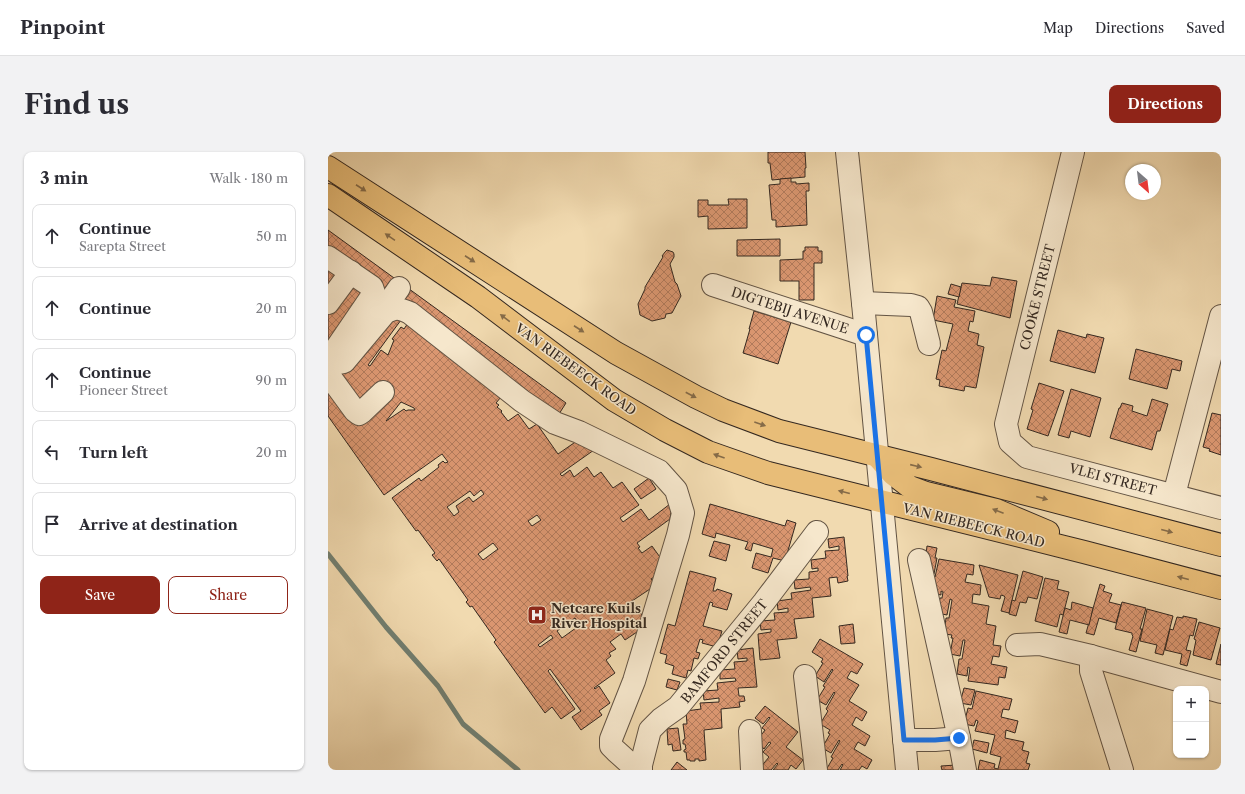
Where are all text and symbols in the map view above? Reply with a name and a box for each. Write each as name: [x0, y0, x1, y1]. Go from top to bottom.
text: Pinpoint: [20, 16, 105, 39]
text: Map: [1043, 19, 1073, 37]
text: Directions: [1095, 19, 1164, 37]
text: Saved: [1186, 19, 1225, 37]
button: Directions: [1109, 85, 1221, 123]
text: Find us: [24, 87, 129, 121]
north arrow: [1125, 164, 1161, 200]
text: 3 min: [40, 168, 89, 188]
text: Walk · 180 m: [209, 170, 288, 186]
one-way arrow: [356, 184, 366, 192]
text: Continue: [79, 219, 151, 238]
icon: ahead: [41, 225, 63, 247]
text: 50 m: [256, 228, 287, 244]
one-way arrow: [384, 234, 396, 241]
text: Sarepta Street: [79, 238, 166, 254]
street label: COOKE STREET: [1016, 242, 1058, 352]
one-way arrow: [465, 255, 475, 263]
street label: DIGTEBIJ AVENUE: [729, 283, 851, 337]
icon: ahead: [41, 297, 63, 319]
text: Continue: [79, 299, 151, 318]
text: 20 m: [256, 300, 287, 316]
one-way arrow: [500, 314, 510, 322]
street label: VAN RIEBEECK ROAD: [512, 319, 640, 418]
one-way arrow: [573, 326, 585, 333]
route start: [857, 326, 875, 344]
text: Continue: [79, 363, 151, 382]
icon: ahead: [41, 369, 63, 391]
text: 90 m: [256, 372, 287, 388]
text: Pioneer Street: [79, 382, 168, 398]
one-way arrow: [685, 391, 697, 398]
one-way arrow: [754, 422, 766, 428]
icon: left: [41, 441, 63, 463]
text: Turn left: [79, 443, 148, 462]
text: 20 m: [256, 444, 287, 460]
one-way arrow: [713, 452, 725, 458]
street label: VLEI STREET: [1067, 459, 1159, 498]
one-way arrow: [910, 463, 922, 469]
one-way arrow: [838, 489, 850, 495]
one-way arrow: [1035, 496, 1048, 502]
street label: VAN RIEBEECK ROAD: [900, 499, 1047, 550]
one-way arrow: [992, 508, 1004, 514]
icon: arrive: [41, 513, 63, 535]
text: Arrive at destination: [79, 515, 238, 534]
one-way arrow: [1162, 528, 1174, 534]
one-way arrow: [1177, 575, 1189, 581]
button: Save: [40, 576, 160, 614]
button: Share: [168, 576, 288, 614]
street label: BAMFORD STREET: [677, 596, 771, 706]
place label: Netcare Kuils River Hospital: [551, 600, 647, 631]
hospital icon: Netcare Kuils River Hospital: [526, 604, 548, 626]
map controls: [1173, 686, 1209, 758]
button: +: [1173, 686, 1209, 722]
button: −: [1173, 722, 1209, 758]
route end: [950, 729, 968, 747]

